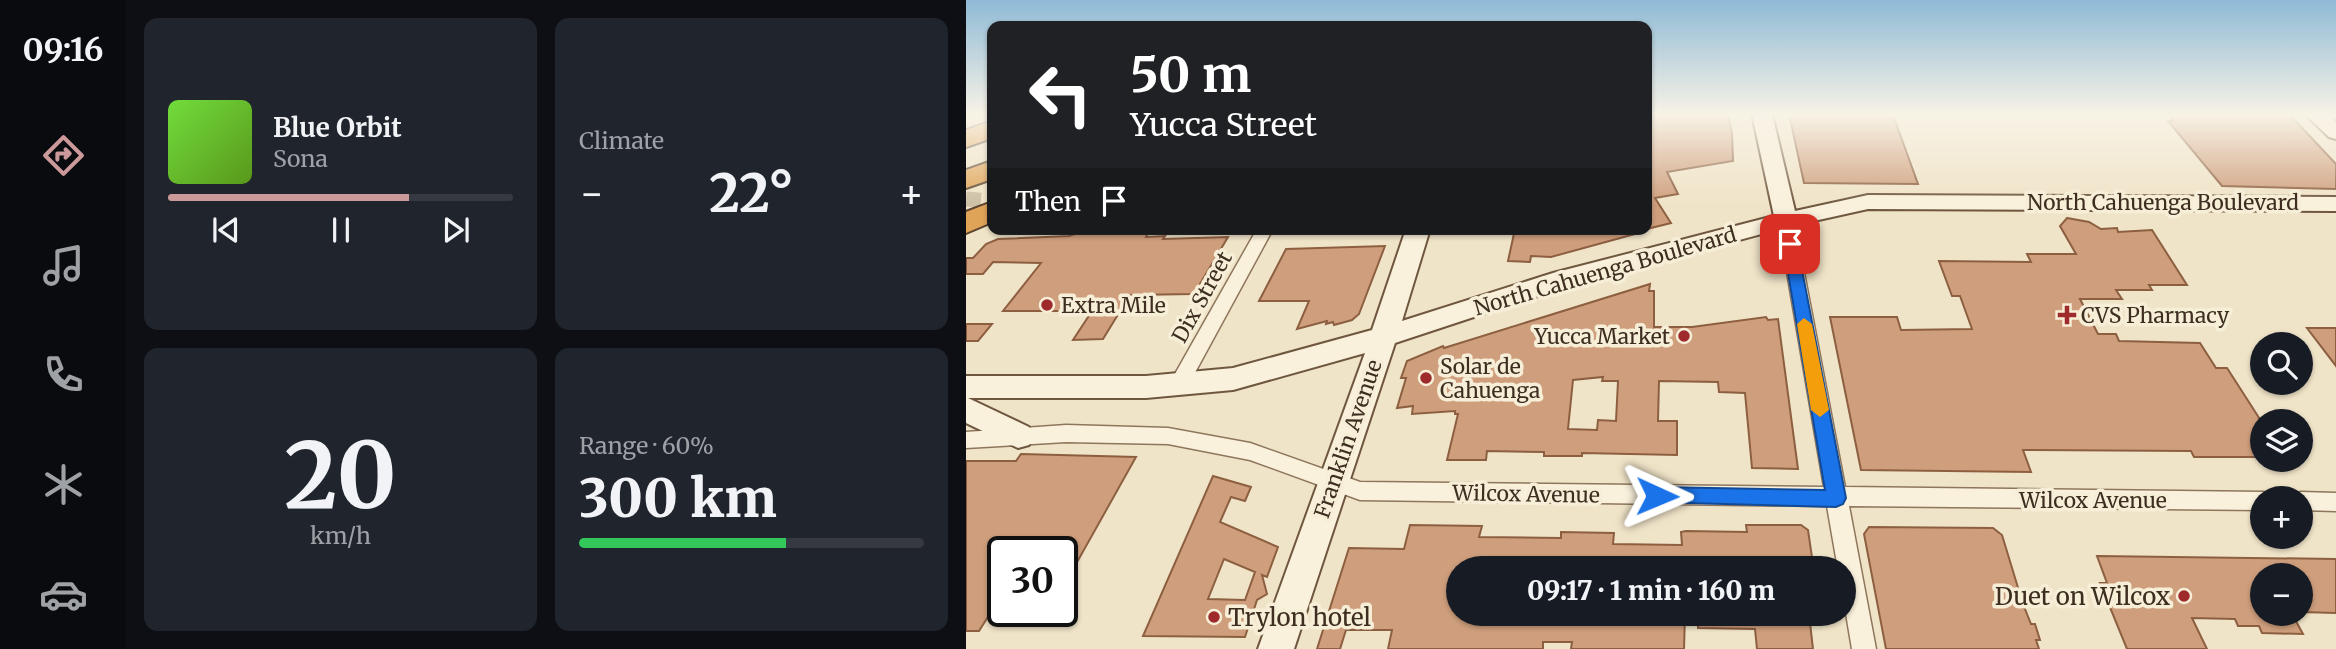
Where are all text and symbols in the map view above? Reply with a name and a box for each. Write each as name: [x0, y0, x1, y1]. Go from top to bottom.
text: 09:16: [23, 30, 103, 70]
text: 50 m: [1130, 44, 1251, 105]
icon: left: [1015, 49, 1106, 140]
text: Yucca Street: [1130, 105, 1317, 145]
text: Blue Orbit: [273, 111, 402, 144]
text: Climate: [579, 126, 664, 155]
icon: directions: [39, 131, 88, 180]
text: Sona: [273, 144, 328, 173]
text: 22°: [709, 161, 794, 226]
text: −: [579, 170, 604, 217]
text: +: [899, 170, 924, 217]
icon: arrive: [1095, 182, 1133, 220]
text: Then: [1015, 185, 1081, 218]
street label: North Cahuenga Boulevard: [2027, 189, 2299, 216]
icon: previous: [207, 211, 245, 249]
icon: pause: [322, 211, 360, 249]
icon: next: [437, 211, 475, 249]
pin: [1760, 214, 1820, 274]
street label: North Cahuenga Boulevard: [1471, 220, 1740, 321]
icon: arrive: [1771, 225, 1809, 263]
icon: music: [39, 241, 88, 290]
street label: Dix Street: [1166, 247, 1238, 347]
place label: Extra Mile: [1061, 292, 1166, 319]
marker: Extra Mile: [1039, 297, 1055, 313]
place label: CVS Pharmacy: [2081, 302, 2230, 329]
marker: CVS Pharmacy: [2059, 307, 2075, 323]
place label: Yucca Market: [1533, 323, 1670, 350]
marker: Yucca Market: [1676, 328, 1692, 344]
map controls: [2250, 332, 2313, 626]
button: search: [2250, 332, 2313, 395]
icon: phone: [39, 350, 88, 399]
place label: Solar de Cahuenga: [1440, 353, 1540, 404]
street label: Franklin Avenue: [1308, 356, 1388, 522]
marker: Solar de Cahuenga: [1418, 370, 1434, 386]
button: layers: [2250, 409, 2313, 472]
text: 20: [284, 418, 397, 533]
text: Range · 60%: [579, 431, 714, 460]
position arrow: [1620, 459, 1694, 533]
icon: climate: [39, 460, 88, 509]
text: 300 km: [579, 466, 777, 531]
street label: Wilcox Avenue: [1451, 479, 1600, 509]
button: +: [2250, 486, 2313, 549]
street label: Wilcox Avenue: [2018, 487, 2167, 514]
text: km/h: [310, 521, 371, 550]
speed limit sign: 30: [987, 536, 1078, 627]
button: −: [2250, 563, 2313, 626]
icon: car: [39, 570, 88, 619]
text: 09:17 · 1 min · 160 m: [1527, 574, 1775, 607]
place label: Duet on Wilcox: [1995, 581, 2171, 612]
marker: Duet on Wilcox: [2176, 588, 2192, 604]
place label: Trylon hotel: [1228, 602, 1371, 633]
marker: Trylon hotel: [1206, 609, 1222, 625]

